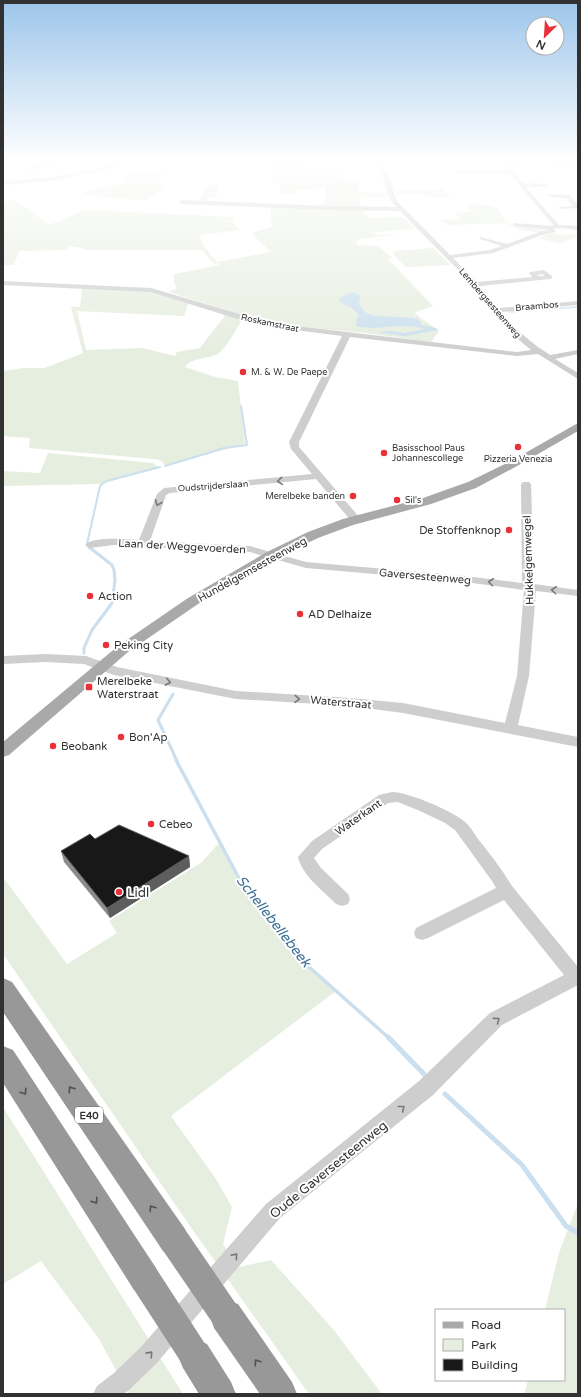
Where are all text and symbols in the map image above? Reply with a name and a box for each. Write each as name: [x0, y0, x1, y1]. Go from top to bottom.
north arrow: [525, 16, 565, 56]
text: N: [534, 37, 548, 52]
street label: Lembergsesteenweg: [456, 266, 523, 340]
street label: Braambos: [515, 299, 559, 314]
street label: Roskamstraat: [240, 312, 300, 335]
marker: M. & W. De Paepe: [238, 367, 248, 377]
place label: M. & W. De Paepe: [251, 367, 327, 378]
marker: Pizzeria Venezia: [513, 442, 523, 452]
place label: Basisschool Paus Johannescollege: [392, 443, 465, 464]
marker: Basisschool Paus Johannescollege: [379, 448, 389, 458]
place label: Pizzeria Venezia: [484, 454, 552, 465]
one-way arrow: [277, 476, 283, 485]
street label: Oudstrijderslaan: [177, 479, 249, 494]
place label: Merelbeke banden: [265, 491, 345, 502]
marker: Merelbeke banden: [348, 491, 358, 501]
marker: Sil's: [392, 495, 402, 505]
place label: Sil's: [405, 495, 421, 506]
one-way arrow: [155, 499, 163, 506]
street label: Hukkelgemwegel: [520, 515, 537, 605]
place label: De Stoffenknop: [419, 524, 501, 537]
marker: De Stoffenknop: [504, 525, 514, 535]
street label: Hundelgemsesteenweg: [196, 534, 309, 605]
street label: Laan der Weggevoerden: [118, 537, 246, 556]
street label: Gaversesteenweg: [378, 566, 472, 587]
one-way arrow: [487, 578, 494, 587]
one-way arrow: [551, 586, 557, 595]
place label: Action: [98, 590, 132, 603]
marker: Action: [85, 591, 95, 601]
place label: AD Delhaize: [308, 608, 372, 621]
marker: AD Delhaize: [295, 609, 305, 619]
place label: Peking City: [114, 639, 173, 652]
marker: Peking City: [101, 640, 111, 650]
place label: Merelbeke Waterstraat: [97, 675, 158, 701]
one-way arrow: [165, 677, 171, 686]
marker: Merelbeke Waterstraat: [84, 682, 94, 692]
street label: Waterstraat: [310, 693, 372, 712]
one-way arrow: [294, 694, 300, 703]
place label: Bon'Ap: [129, 731, 168, 744]
marker: Bon'Ap: [116, 732, 126, 742]
place label: Beobank: [61, 740, 107, 753]
marker: Beobank: [48, 741, 58, 751]
street label: Waterkant: [332, 797, 384, 838]
place label: Cebeo: [159, 818, 193, 831]
marker: Cebeo: [146, 819, 156, 829]
water label: Schellebellebeek: [233, 872, 315, 972]
place label: Lidl: [127, 885, 149, 901]
marker: Lidl: [114, 887, 124, 897]
one-way arrow: [492, 1018, 499, 1025]
one-way arrow: [68, 1086, 76, 1093]
one-way arrow: [19, 1087, 26, 1094]
one-way arrow: [397, 1106, 404, 1113]
road number: E40: [75, 1107, 103, 1123]
street label: Oude Gaversesteenweg: [267, 1117, 391, 1222]
one-way arrow: [90, 1197, 97, 1204]
one-way arrow: [150, 1205, 157, 1212]
one-way arrow: [230, 1253, 237, 1260]
legend: [435, 1309, 565, 1381]
text: Road: [471, 1318, 501, 1332]
text: Park: [471, 1338, 497, 1352]
one-way arrow: [145, 1351, 153, 1359]
text: Building: [471, 1358, 518, 1372]
one-way arrow: [255, 1359, 262, 1366]

